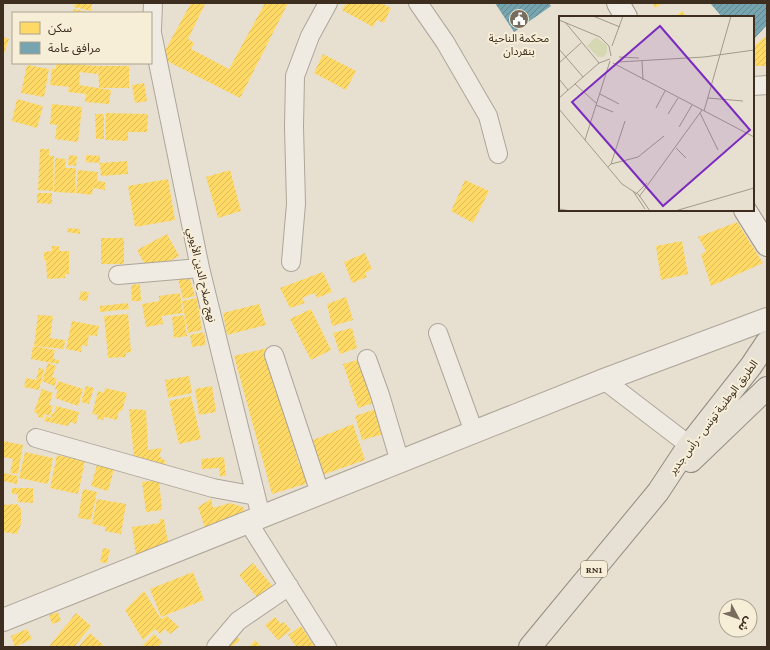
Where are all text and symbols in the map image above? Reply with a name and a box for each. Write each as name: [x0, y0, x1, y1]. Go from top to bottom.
public building icon: محكمة الناحية بنقردان: [508, 8, 530, 30]
legend: [12, 12, 152, 64]
inset map: [559, 16, 754, 211]
text: سكن: [48, 21, 72, 35]
place label: محكمة الناحية بنقردان: [489, 32, 549, 58]
text: مرافق عامة: [48, 41, 101, 56]
street label: نهج صلاح الدين الأيوبي: [182, 227, 219, 324]
street label: الطريق الوطنية تونس - رأس جدير: [665, 357, 761, 478]
road number: RN1: [581, 561, 607, 577]
north arrow: [718, 598, 758, 638]
text: ش: [735, 614, 755, 634]

